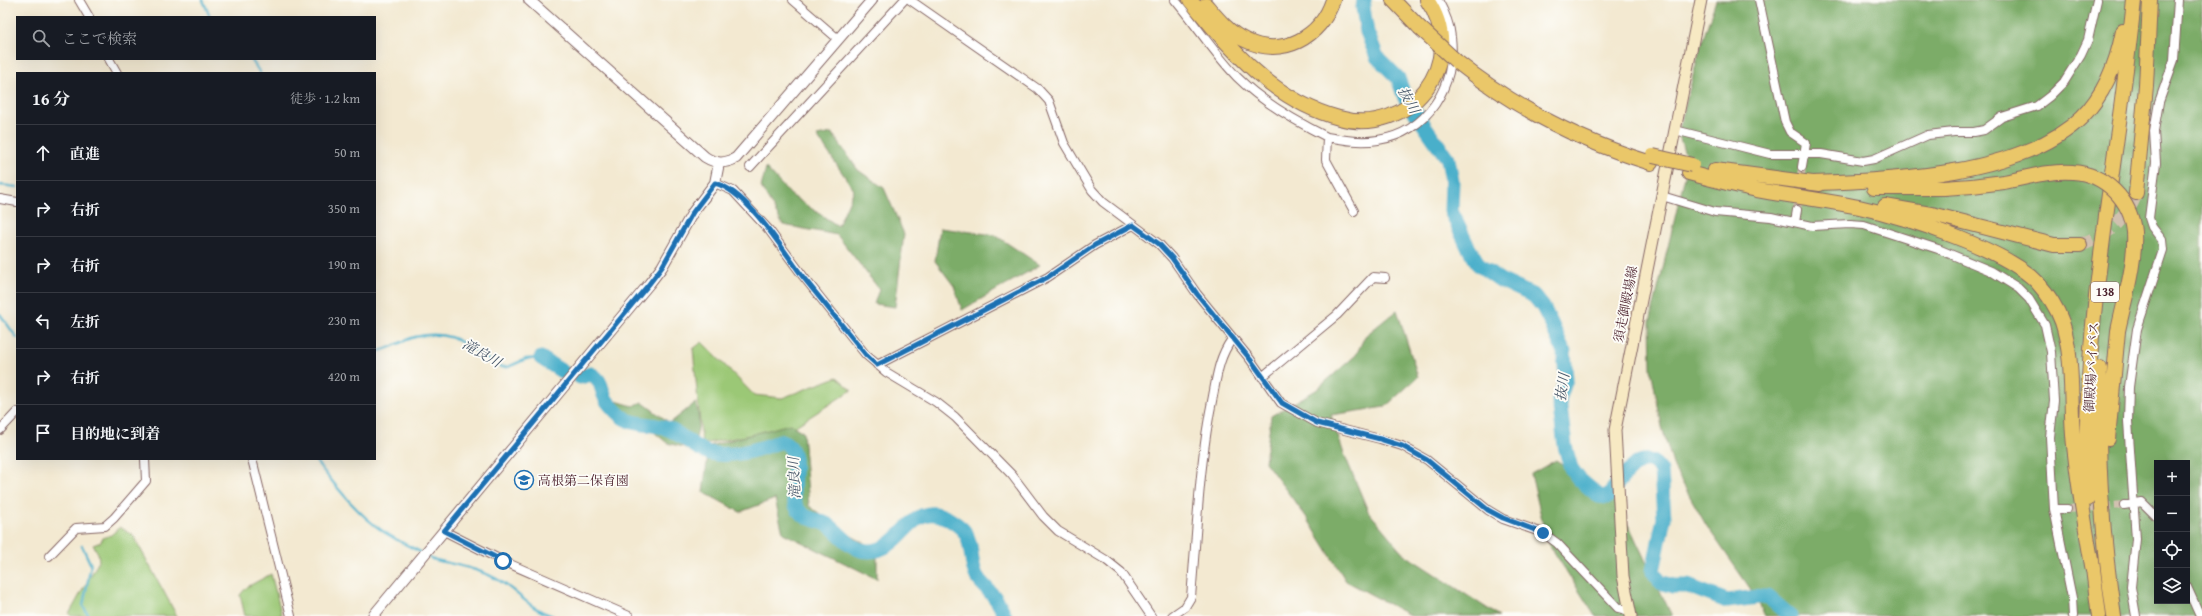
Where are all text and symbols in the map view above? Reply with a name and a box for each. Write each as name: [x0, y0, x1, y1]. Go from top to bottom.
search box: [16, 16, 376, 60]
icon: search: [30, 27, 52, 49]
text: ここで検索: [62, 28, 137, 49]
water label: 抜川: [1393, 83, 1426, 119]
text: 16 分: [32, 86, 70, 111]
text: 徒歩 · 1.2 km: [290, 89, 360, 108]
icon: ahead: [32, 142, 54, 164]
text: 直進: [70, 143, 100, 164]
text: 50 m: [334, 143, 360, 162]
icon: right: [32, 198, 54, 220]
text: 右折: [70, 199, 100, 220]
text: 350 m: [328, 199, 360, 218]
icon: right: [32, 254, 54, 276]
text: 右折: [70, 255, 100, 276]
text: 190 m: [328, 255, 360, 274]
street label: 須走御殿場線: [1609, 264, 1642, 344]
road number: 138: [2091, 282, 2119, 302]
icon: left: [32, 310, 54, 332]
text: 左折: [70, 311, 100, 332]
text: 230 m: [328, 311, 360, 330]
street label: 御殿場バイパス: [2080, 321, 2103, 413]
water label: 滝良川: [459, 334, 507, 373]
icon: right: [32, 366, 54, 388]
text: 右折: [70, 367, 100, 388]
text: 420 m: [328, 367, 360, 386]
water label: 抜川: [1550, 370, 1574, 402]
icon: arrive: [32, 422, 54, 444]
text: 目的地に到着: [70, 423, 160, 444]
water label: 滝良川: [783, 455, 805, 499]
map controls: [2154, 460, 2190, 604]
button: +: [2154, 460, 2190, 496]
school or university icon: 高根第二保育園: [513, 469, 535, 491]
place label: 高根第二保育園: [538, 471, 629, 490]
button: −: [2154, 496, 2190, 532]
route end: [1534, 524, 1552, 542]
button: locate: [2154, 532, 2190, 568]
route start: [494, 552, 512, 570]
button: layers: [2154, 568, 2190, 604]

